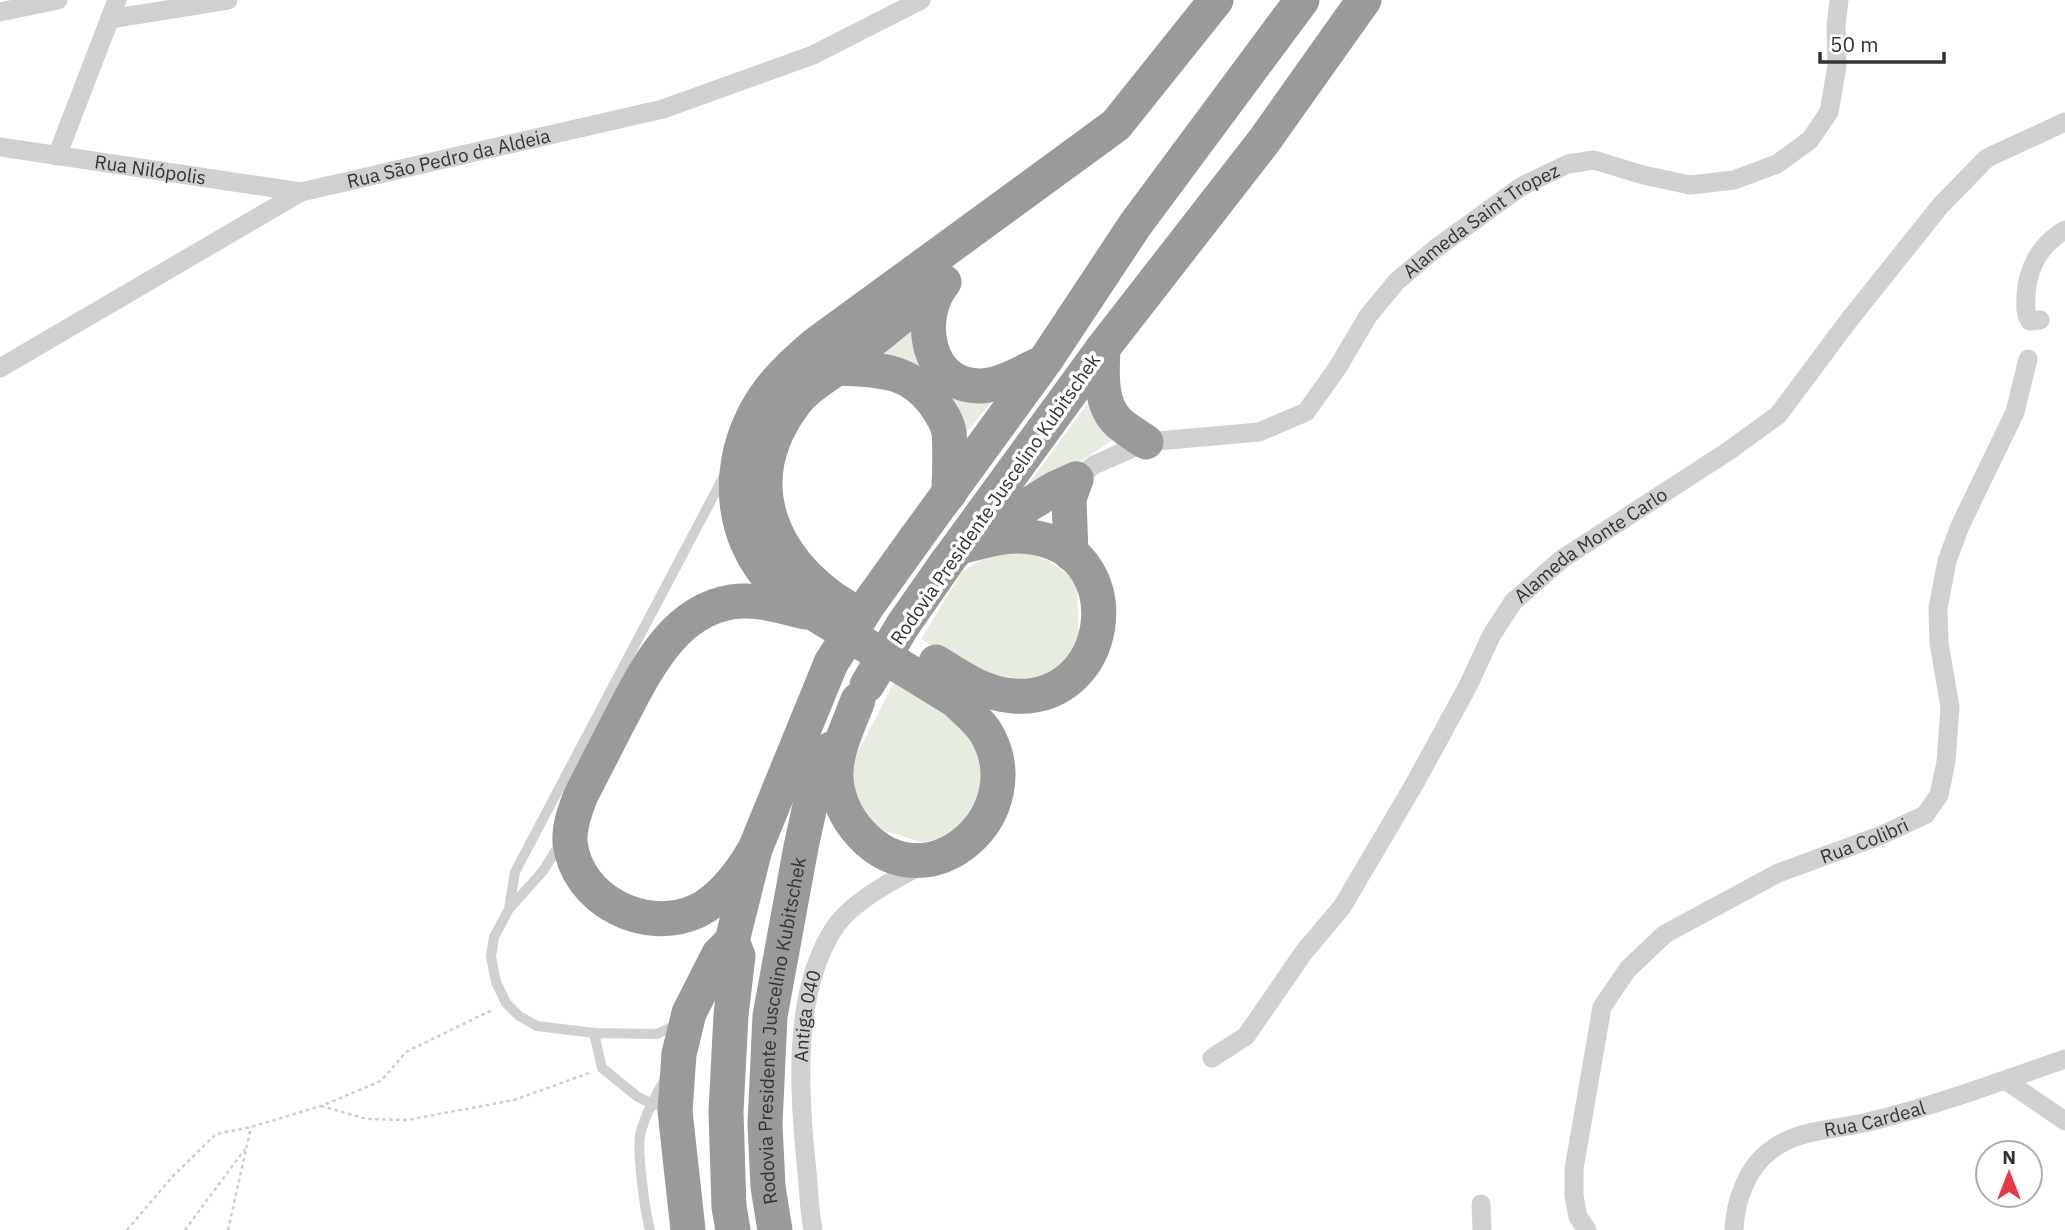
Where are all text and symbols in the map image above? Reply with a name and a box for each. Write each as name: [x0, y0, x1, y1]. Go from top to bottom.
scale bar: [1820, 21, 1944, 65]
text: 50 m: [1830, 30, 1879, 58]
street label: Rua São Pedro da Aldeia: [344, 123, 553, 193]
street label: Rua Nilópolis: [93, 149, 208, 190]
street label: Alameda Saint Tropez: [1398, 158, 1563, 283]
street label: Rodovia Presidente Juscelino Kubitschek: [885, 349, 1105, 649]
street label: Alameda Monte Carlo: [1509, 482, 1672, 608]
street label: Rua Colibri: [1817, 812, 1912, 869]
street label: Rodovia Presidente Juscelino Kubitschek: [753, 855, 811, 1206]
street label: Antiga 040: [789, 967, 826, 1063]
street label: Rua Cardeal: [1822, 1095, 1928, 1142]
north arrow: [1974, 1139, 2044, 1209]
text: N: [2002, 1145, 2016, 1169]

